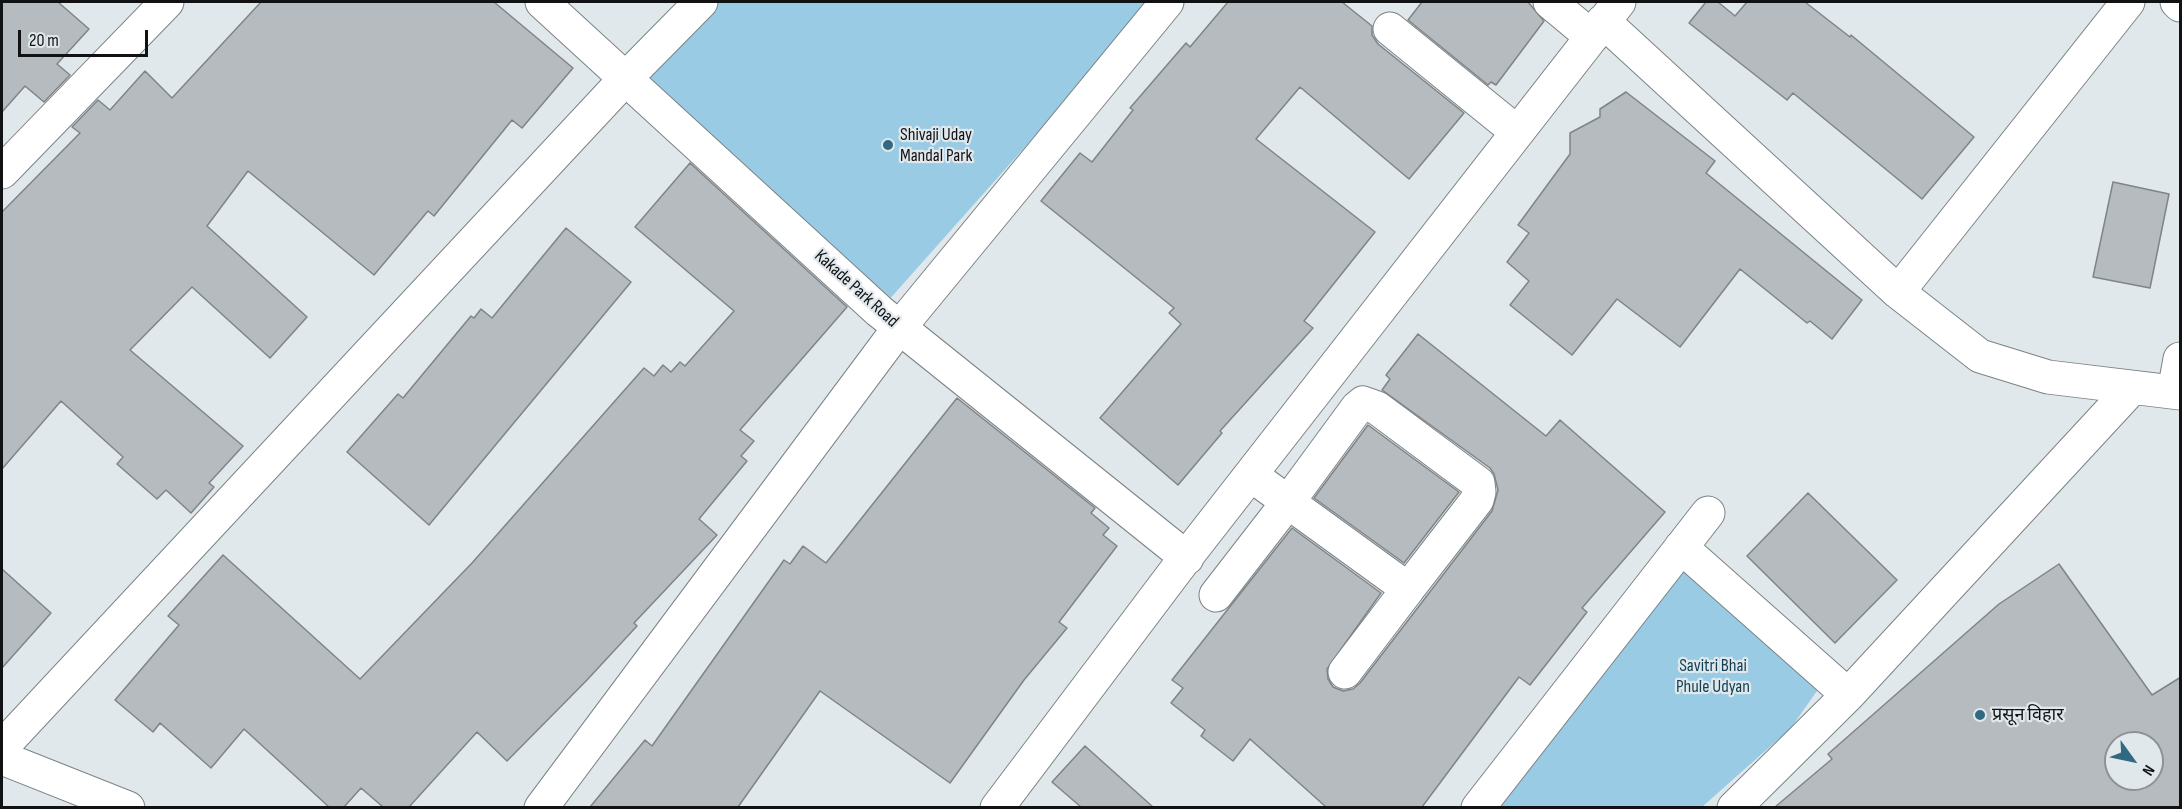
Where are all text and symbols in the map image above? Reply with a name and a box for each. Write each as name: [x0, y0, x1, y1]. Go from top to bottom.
scale bar: [21, 18, 152, 56]
text: 20 m: [29, 30, 59, 51]
place label: Shivaji Uday Mandal Park: [900, 124, 972, 166]
marker: Shivaji Uday Mandal Park: [881, 138, 895, 152]
street label: Kakade Park Road: [810, 246, 902, 332]
park label: Savitri Bhai Phule Udyan: [1676, 655, 1750, 698]
place label: प्रसून विहार: [1992, 704, 2064, 726]
marker: प्रसून विहार: [1973, 708, 1987, 722]
north arrow: [2104, 731, 2164, 791]
text: N: [2138, 761, 2158, 779]

